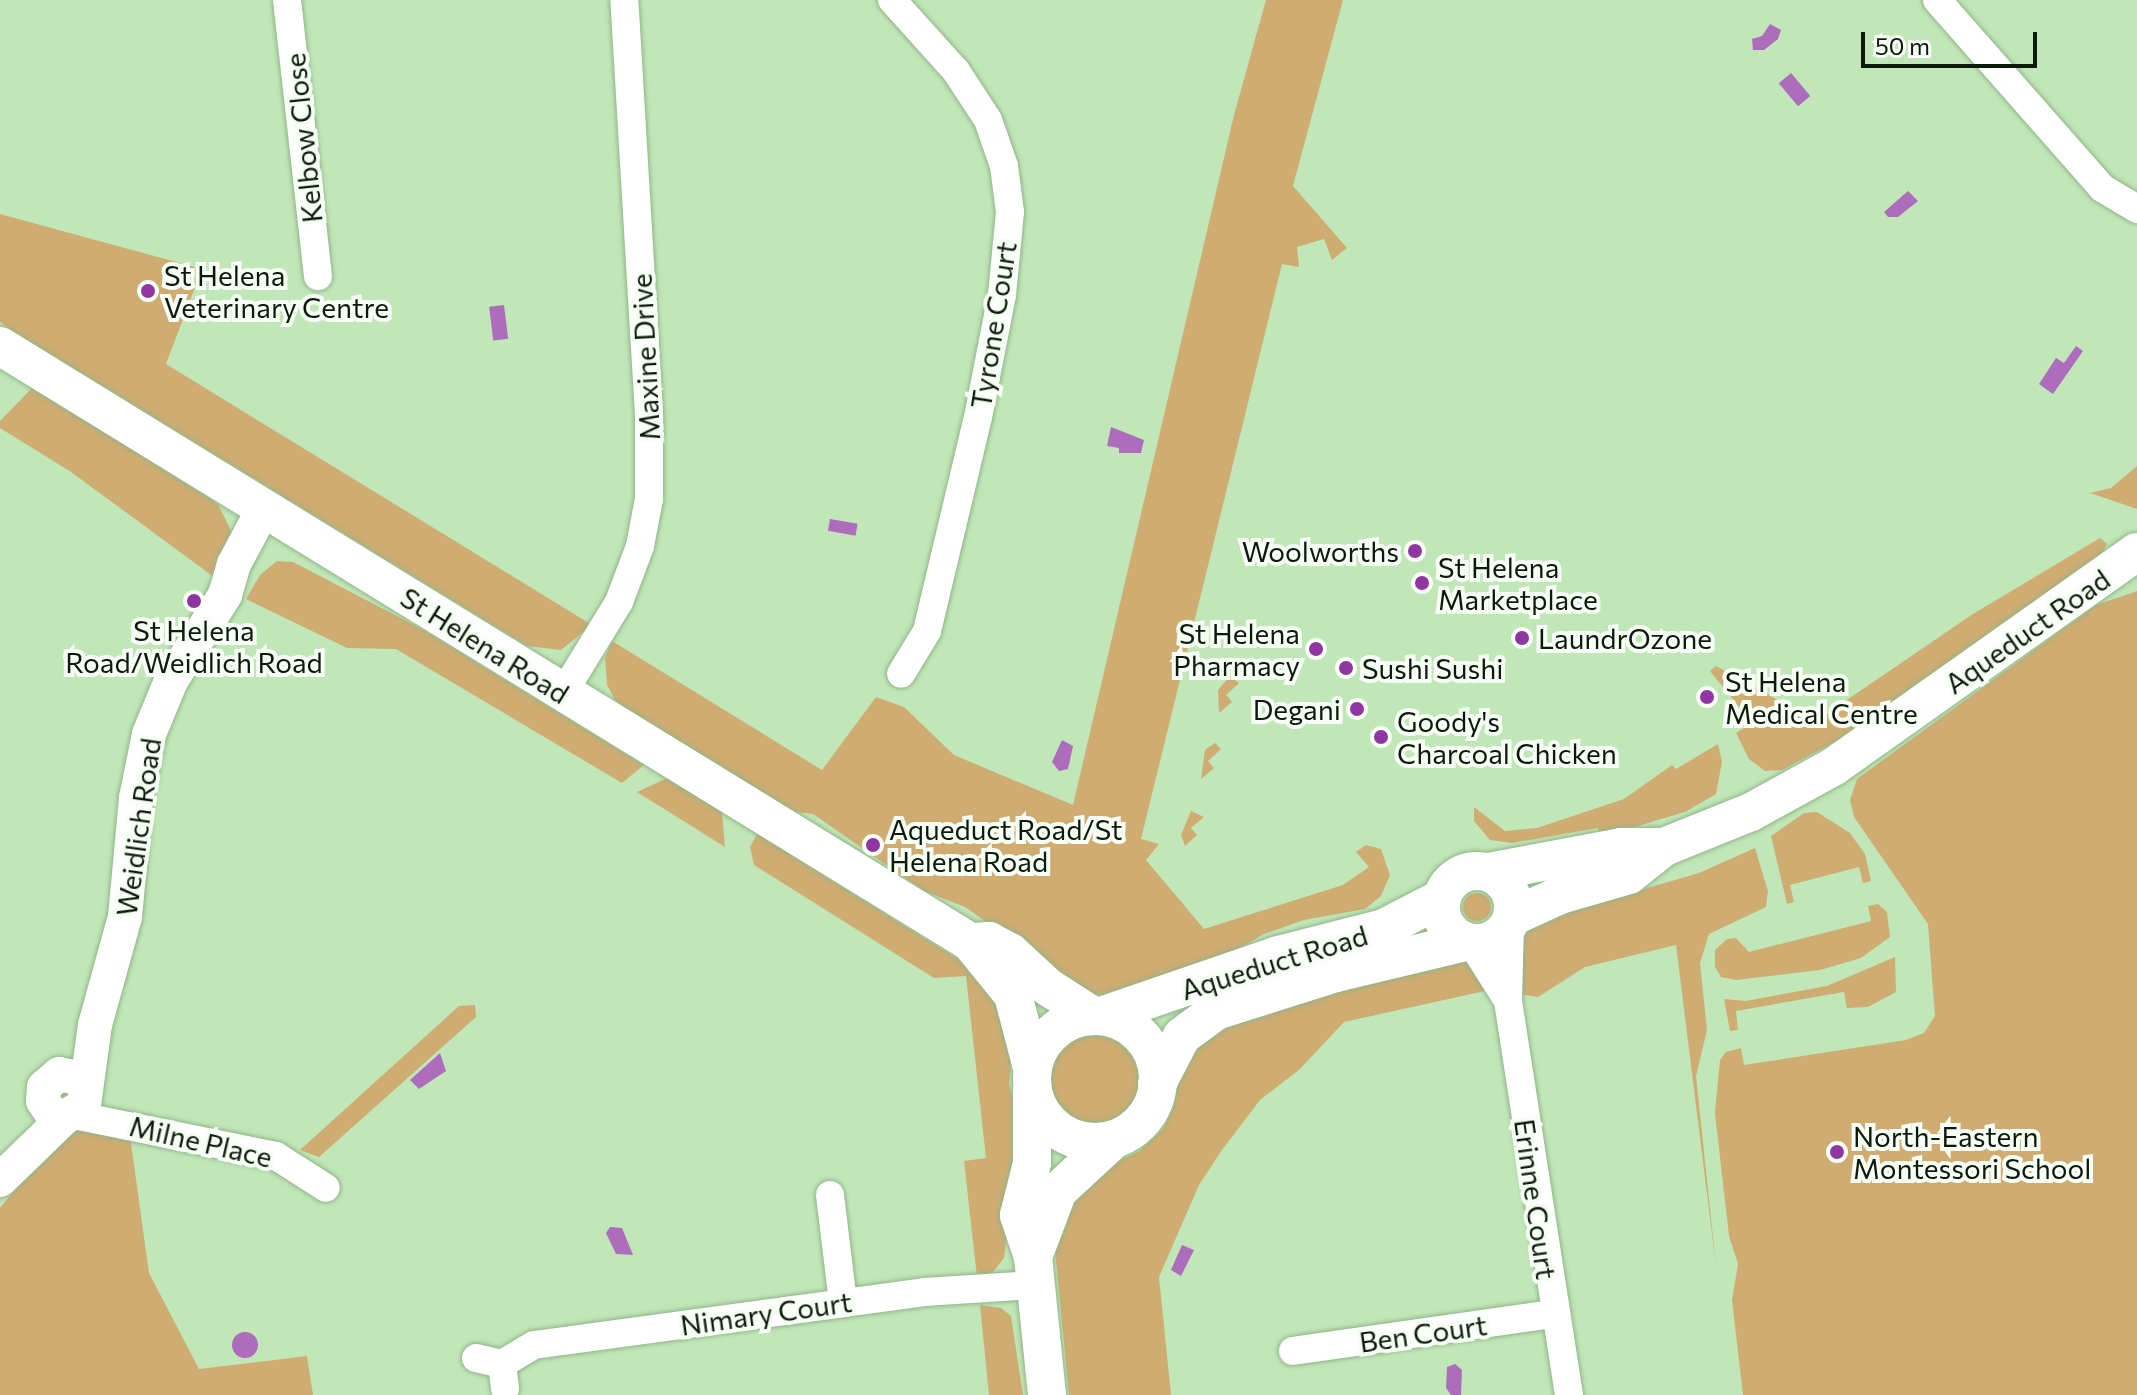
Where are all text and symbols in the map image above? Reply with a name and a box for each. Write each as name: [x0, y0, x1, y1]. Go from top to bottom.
scale bar: [1865, 16, 2041, 66]
text: 50 m: [1875, 31, 1930, 60]
street label: Kelbow Close: [277, 51, 329, 225]
street label: Tyrone Court: [963, 239, 1023, 411]
place label: St Helena Veterinary Centre: [164, 258, 389, 324]
street label: Maxine Drive: [624, 273, 666, 441]
marker: St Helena Veterinary Centre: [139, 282, 157, 300]
place label: Woolworths: [1242, 534, 1399, 568]
marker: Woolworths: [1406, 542, 1424, 560]
place label: St Helena Marketplace: [1438, 550, 1598, 616]
street label: Aqueduct Road: [1938, 562, 2116, 700]
marker: St Helena Marketplace: [1413, 574, 1431, 592]
street label: St Helena Road: [395, 580, 575, 710]
marker: St Helena Road/Weidlich Road: [185, 592, 203, 610]
place label: St Helena Road/Weidlich Road: [65, 613, 323, 679]
place label: St Helena Pharmacy: [1173, 616, 1300, 682]
place label: LaundrOzone: [1538, 621, 1712, 655]
marker: LaundrOzone: [1513, 629, 1531, 647]
marker: St Helena Pharmacy: [1307, 640, 1325, 658]
place label: Sushi Sushi: [1362, 651, 1503, 685]
marker: Sushi Sushi: [1337, 659, 1355, 677]
place label: St Helena Medical Centre: [1725, 664, 1918, 730]
marker: St Helena Medical Centre: [1696, 686, 1718, 708]
place label: Degani: [1253, 692, 1341, 726]
marker: Degani: [1348, 700, 1366, 718]
place label: Goody's Charcoal Chicken: [1397, 704, 1617, 770]
marker: Goody's Charcoal Chicken: [1372, 728, 1390, 746]
street label: Weidlich Road: [109, 736, 167, 918]
place label: Aqueduct Road/St Helena Road: [889, 812, 1122, 878]
marker: Aqueduct Road/St Helena Road: [864, 836, 882, 854]
street label: Aqueduct Road: [1177, 918, 1371, 1006]
street label: Milne Place: [126, 1108, 276, 1174]
street label: Erinne Court: [1508, 1117, 1564, 1281]
place label: North-Eastern Montessori School: [1853, 1119, 2091, 1185]
marker: North-Eastern Montessori School: [1828, 1143, 1846, 1161]
street label: Nimary Court: [678, 1284, 854, 1342]
street label: Ben Court: [1357, 1307, 1489, 1359]

